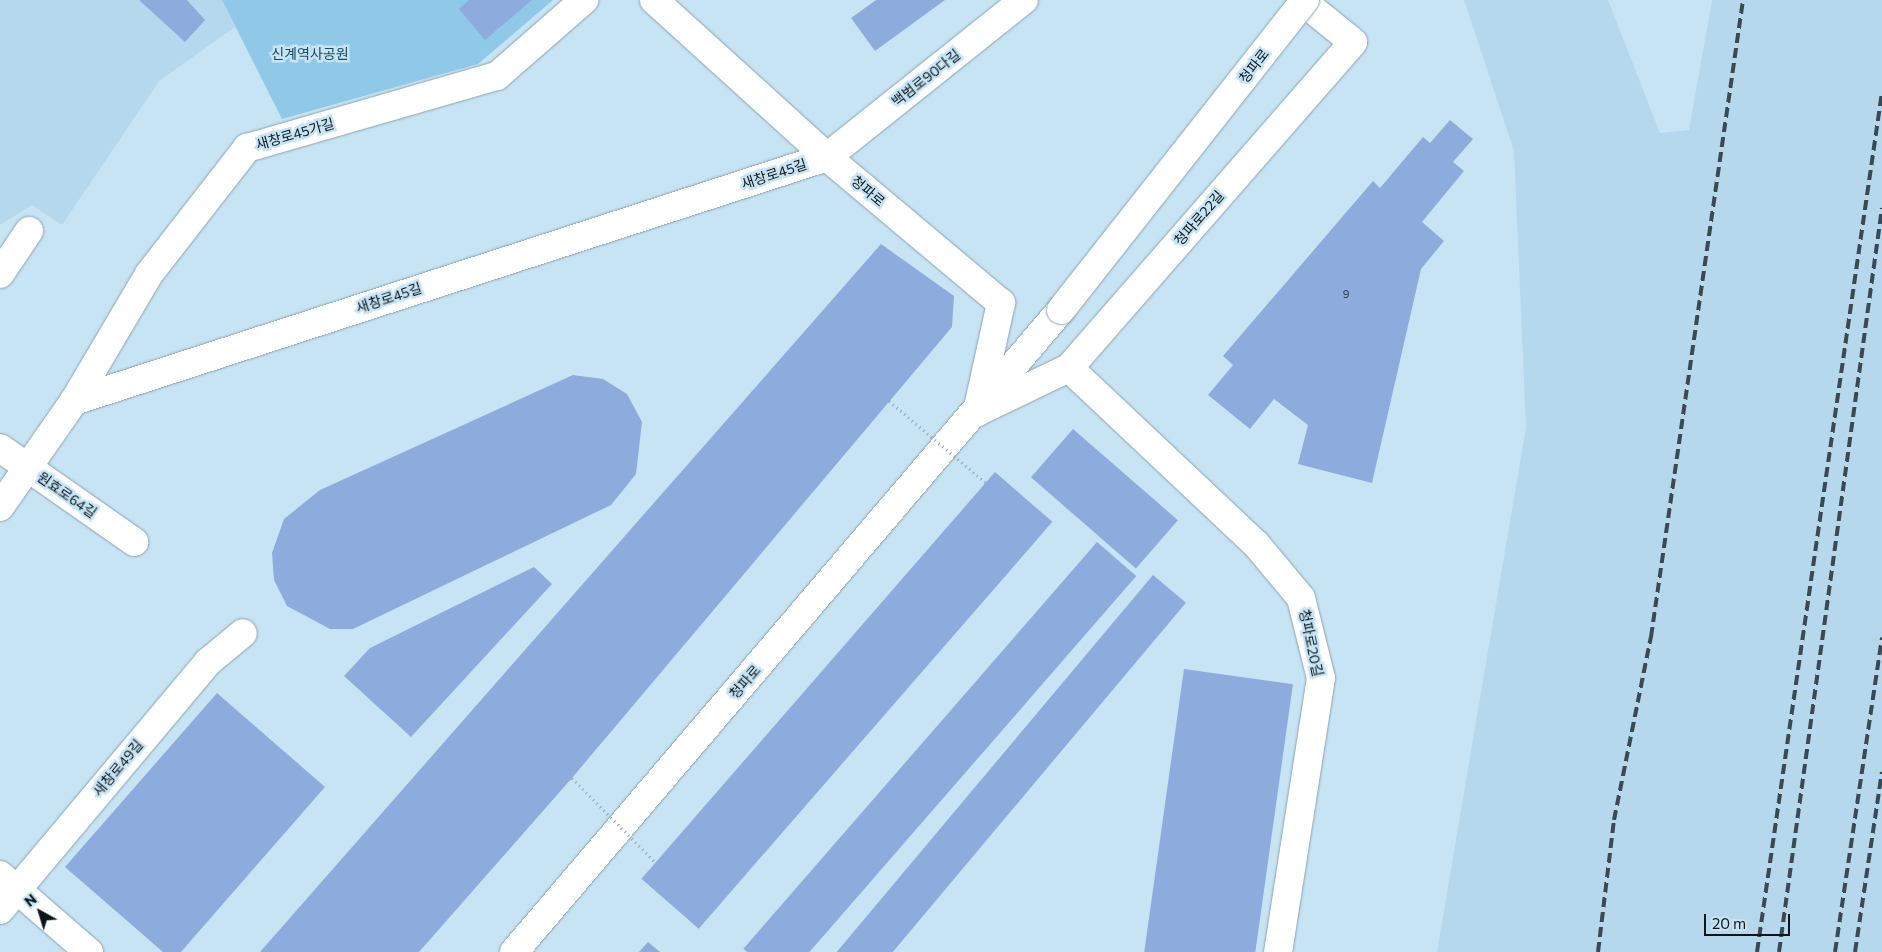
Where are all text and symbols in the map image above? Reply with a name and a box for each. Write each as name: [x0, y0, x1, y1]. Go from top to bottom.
park label: 신계역사공원: [271, 46, 349, 62]
street label: 백범로90다길: [889, 46, 963, 110]
street label: 청파로: [1235, 46, 1273, 86]
street label: 새창로45가길: [254, 115, 336, 153]
street label: 새창로45길: [739, 156, 809, 192]
street label: 청파로: [848, 172, 888, 210]
street label: 청파로22길: [1171, 187, 1227, 249]
street label: 새창로45길: [354, 280, 424, 316]
house number: 9: [1343, 287, 1349, 301]
street label: 원효로64길: [34, 468, 100, 522]
street label: 청파로20길: [1296, 608, 1326, 678]
street label: 청파로: [726, 662, 764, 702]
street label: 새창로49길: [90, 736, 146, 800]
north arrow: [15, 887, 65, 937]
text: N: [21, 890, 40, 910]
scale bar: [1707, 904, 1793, 936]
text: 20 m: [1712, 914, 1746, 932]

